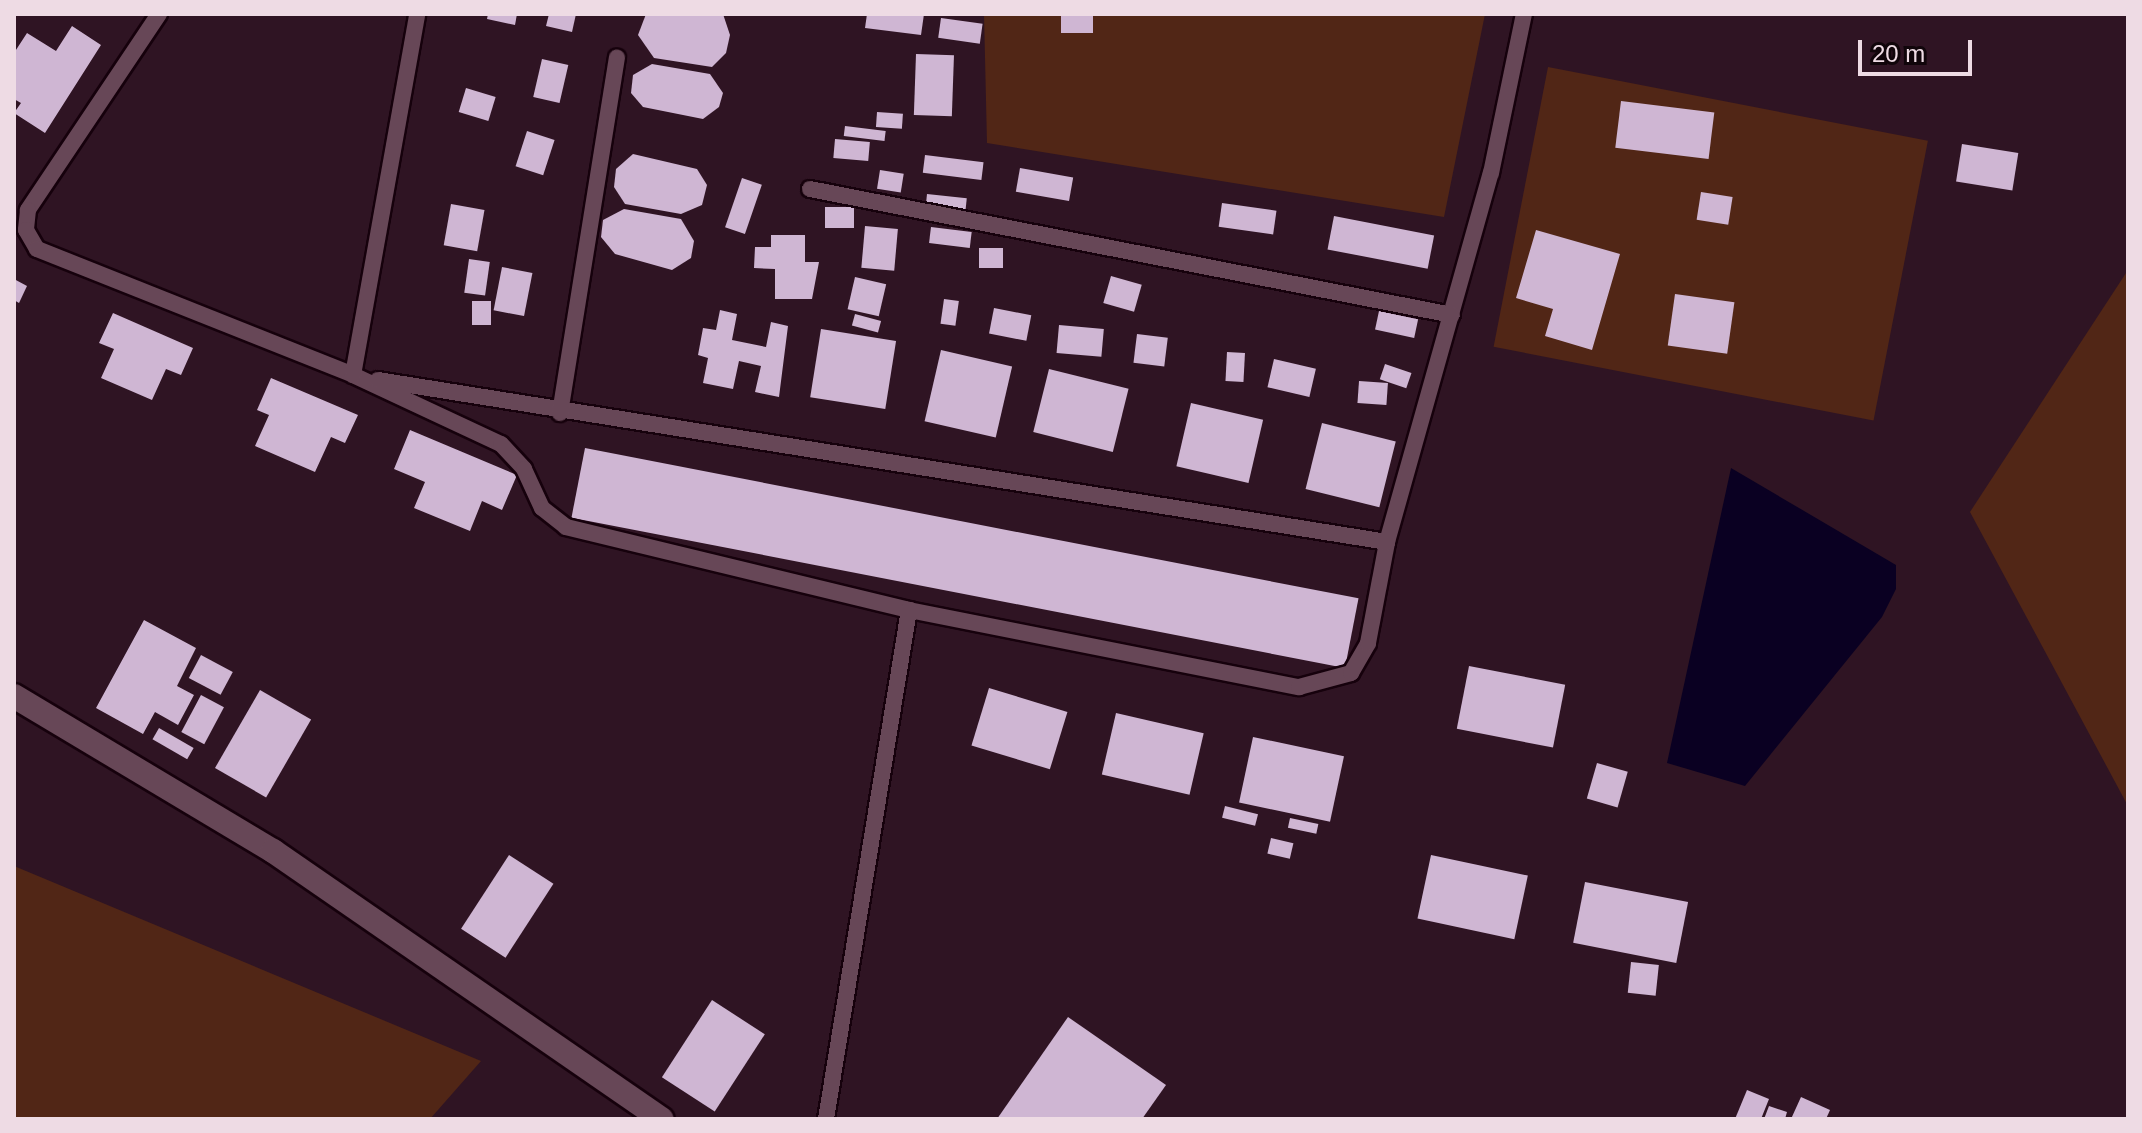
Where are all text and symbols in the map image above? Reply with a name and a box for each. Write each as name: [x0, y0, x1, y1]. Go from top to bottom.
scale bar: [1862, 24, 1976, 74]
text: 20 m: [1872, 40, 1925, 67]

